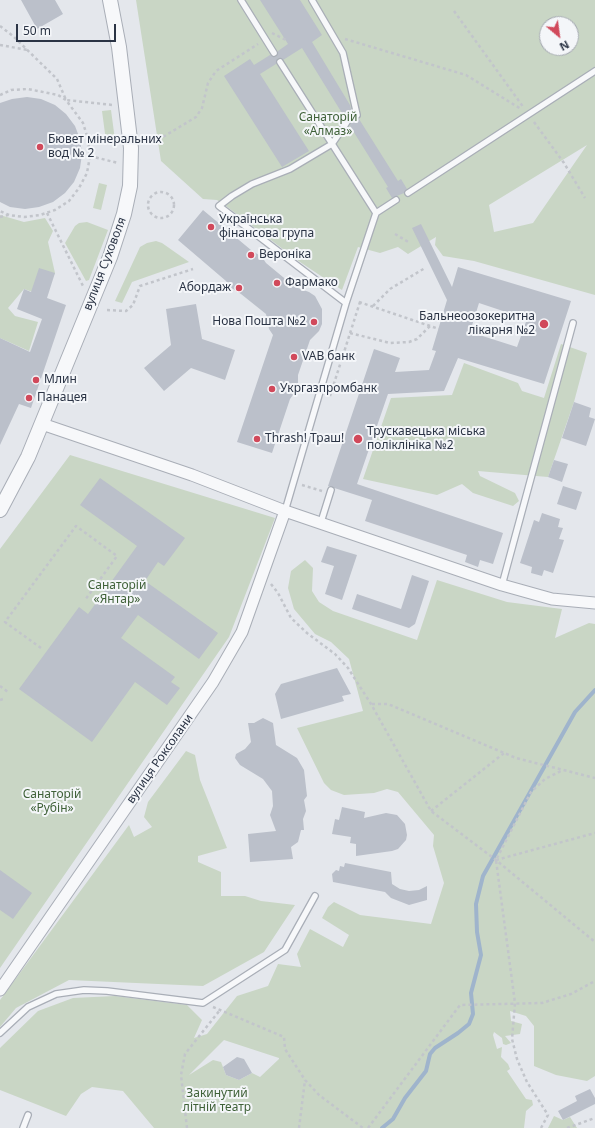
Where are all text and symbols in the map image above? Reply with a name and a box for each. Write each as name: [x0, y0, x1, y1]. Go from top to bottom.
scale bar: [18, 16, 118, 42]
north arrow: [539, 16, 579, 56]
text: 50 m: [23, 22, 51, 39]
text: N: [557, 37, 572, 55]
park label: Санаторій «Алмаз»: [299, 111, 357, 139]
place label: Бювет мінеральних вод № 2: [48, 133, 162, 161]
marker: Бювет мінеральних вод № 2: [35, 142, 45, 152]
place label: Українська фінансова група: [219, 213, 314, 241]
street label: вулиця Суховоля: [81, 215, 129, 313]
marker: Українська фінансова група: [206, 222, 216, 232]
place label: Вероніка: [259, 248, 311, 262]
marker: Вероніка: [246, 250, 256, 260]
place label: Фармако: [285, 276, 338, 290]
marker: Фармако: [272, 278, 282, 288]
place label: Абордаж: [179, 281, 231, 295]
marker: Абордаж: [234, 283, 244, 293]
place label: Бальнеоозокеритна лікарня №2: [419, 310, 535, 338]
place label: Нова Пошта №2: [212, 315, 306, 329]
marker: Нова Пошта №2: [309, 317, 319, 327]
marker: Бальнеоозокеритна лікарня №2: [538, 318, 550, 330]
place label: VAB банк: [302, 350, 355, 364]
marker: VAB банк: [289, 352, 299, 362]
place label: Млин: [44, 373, 77, 387]
marker: Млин: [31, 375, 41, 385]
place label: Укргазпромбанк: [280, 382, 377, 396]
marker: Укргазпромбанк: [267, 384, 277, 394]
place label: Панацея: [37, 391, 87, 405]
marker: Панацея: [24, 393, 34, 403]
place label: Трускавецька міська поліклініка №2: [367, 425, 485, 453]
place label: Thrash! Траш!: [265, 432, 344, 446]
marker: Трускавецька міська поліклініка №2: [352, 433, 364, 445]
marker: Thrash! Траш!: [252, 434, 262, 444]
park label: Санаторій «Янтар»: [88, 579, 146, 607]
street label: вулиця Роксолани: [124, 711, 196, 807]
park label: Санаторій «Рубін»: [23, 788, 81, 816]
park label: Закинутий літній театр: [183, 1087, 251, 1115]

